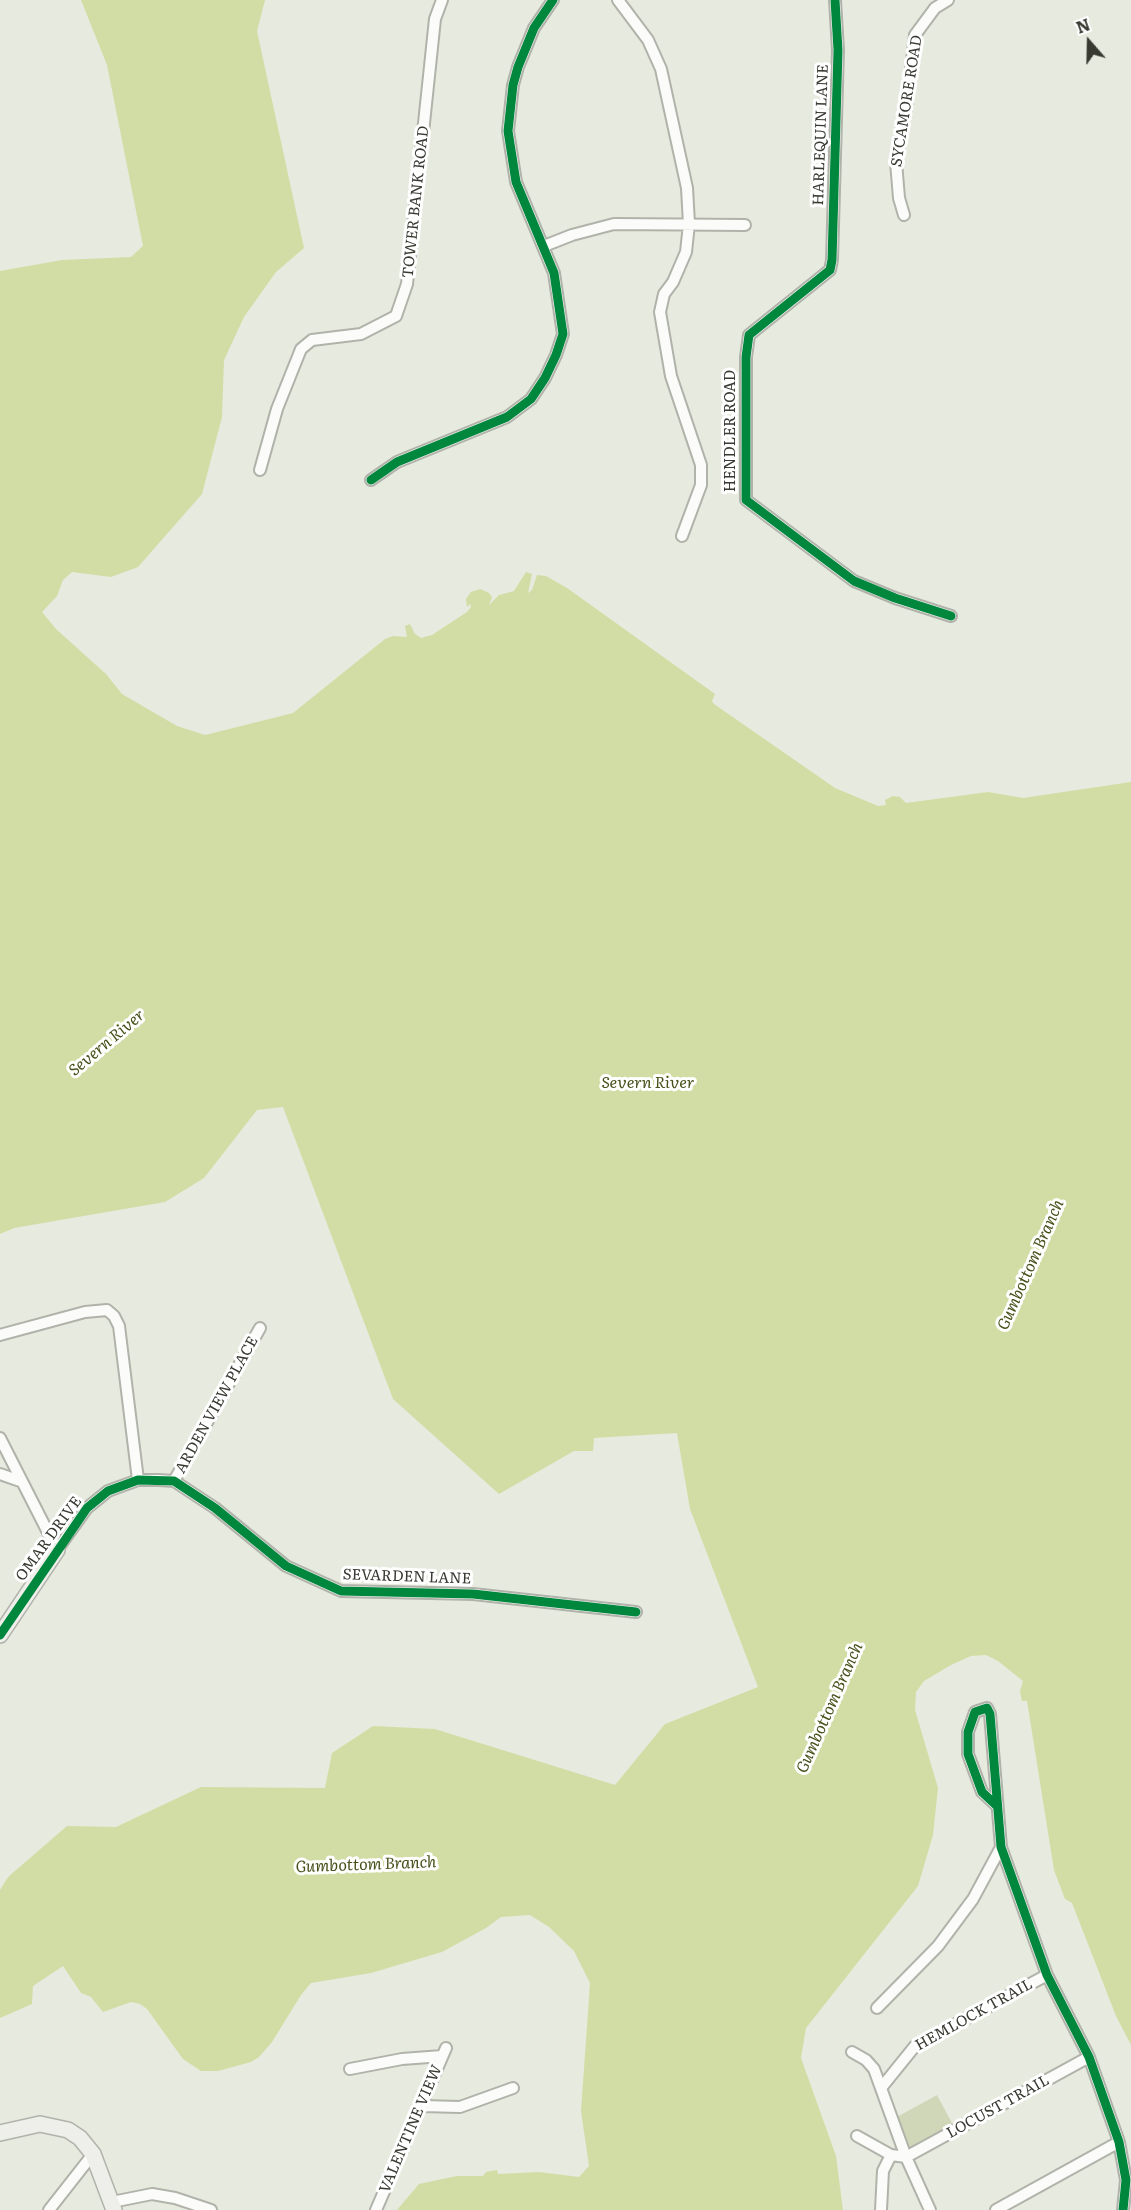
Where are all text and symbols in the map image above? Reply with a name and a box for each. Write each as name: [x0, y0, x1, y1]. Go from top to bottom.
north arrow: [1059, 12, 1119, 72]
text: N: [1072, 12, 1093, 39]
street label: SYCAMORE ROAD: [888, 34, 926, 168]
street label: HARLEQUIN LANE: [810, 64, 832, 206]
street label: TOWER BANK ROAD: [399, 125, 433, 279]
street label: HENDLER ROAD: [722, 370, 740, 492]
water label: Severn River: [65, 1006, 149, 1080]
water label: Severn River: [602, 1073, 694, 1093]
water label: Gumbottom Branch: [994, 1197, 1068, 1333]
street label: ARDEN VIEW PLACE: [172, 1333, 262, 1477]
street label: OMAR DRIVE: [12, 1493, 86, 1585]
street label: SEVARDEN LANE: [342, 1566, 472, 1588]
water label: Gumbottom Branch: [793, 1640, 867, 1776]
water label: Gumbottom Branch: [295, 1853, 437, 1877]
street label: HEMLOCK TRAIL: [912, 1975, 1036, 2055]
street label: VALENTINE VIEW: [376, 2062, 446, 2196]
street label: LOCUST TRAIL: [944, 2071, 1052, 2143]

